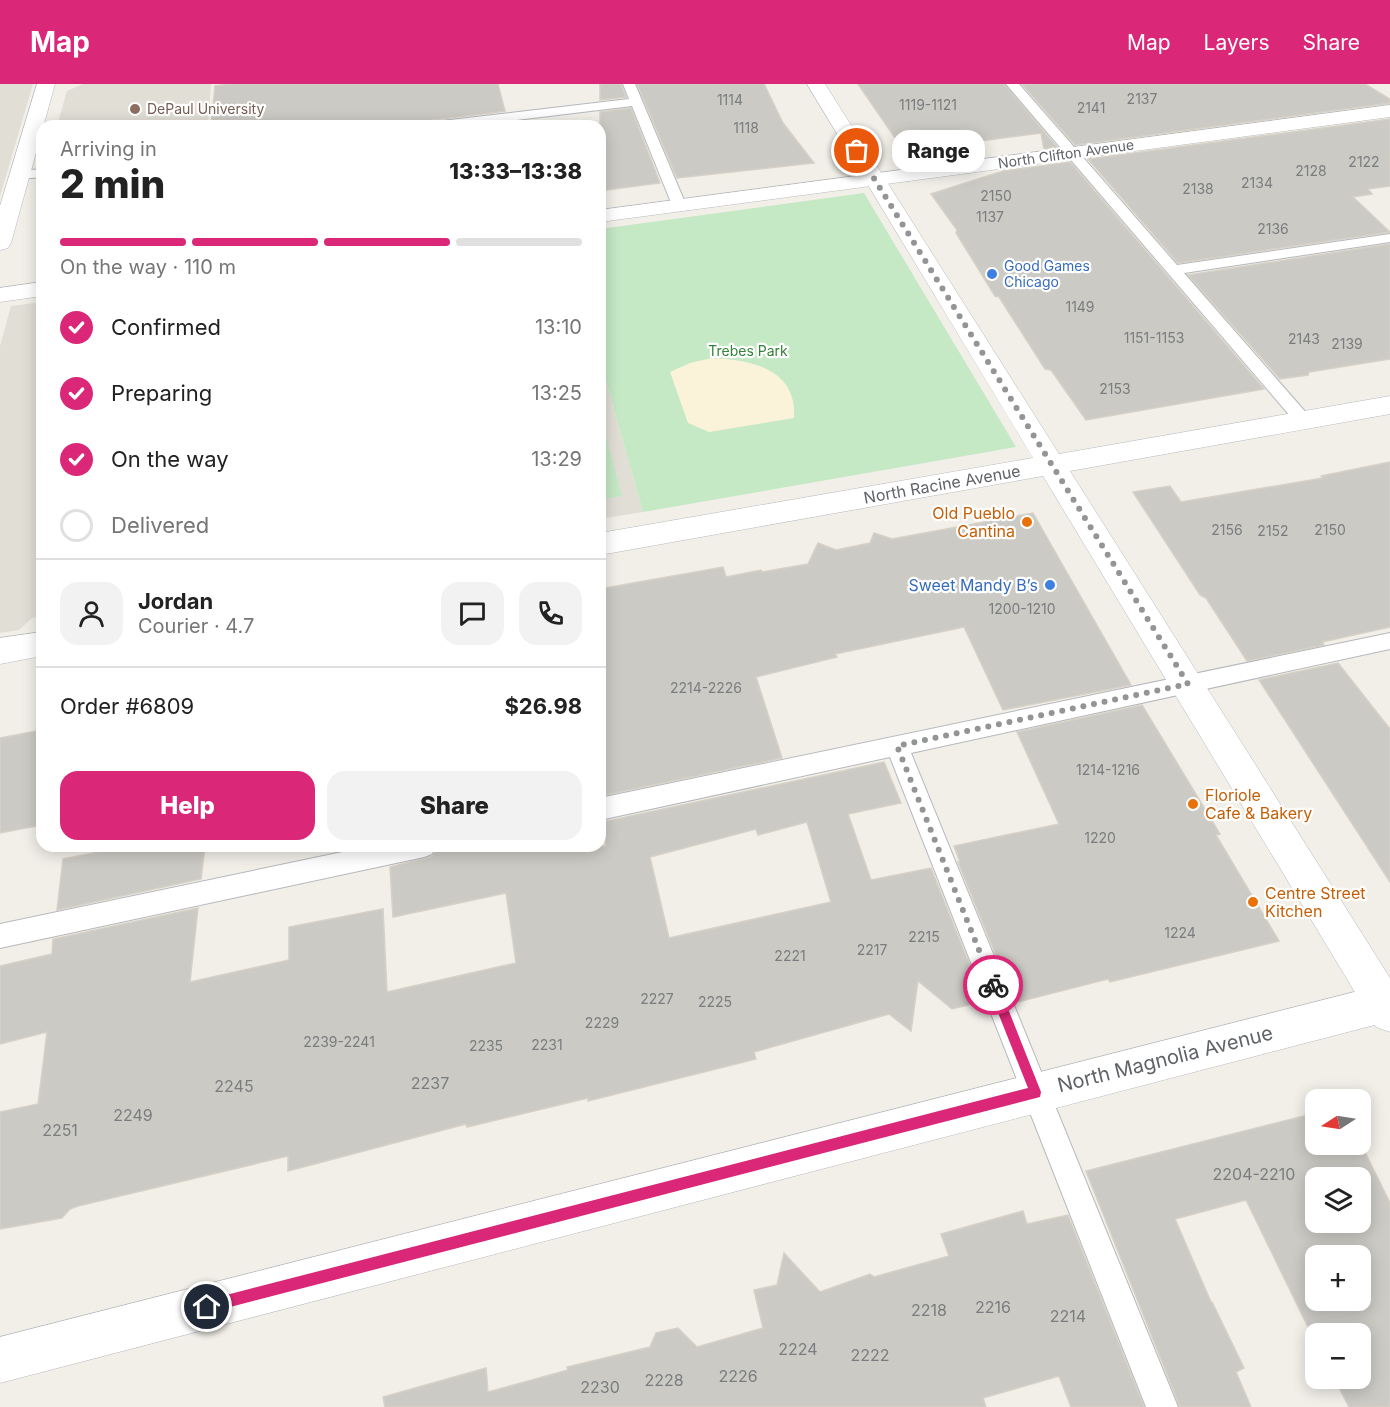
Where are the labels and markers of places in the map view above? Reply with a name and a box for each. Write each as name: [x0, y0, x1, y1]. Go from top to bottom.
place label: DePaul University: [147, 100, 264, 117]
marker: DePaul University: [128, 102, 142, 116]
pin: [831, 125, 882, 176]
callout: Range: [893, 130, 986, 172]
place label: Good Games Chicago: [1004, 257, 1090, 290]
marker: Good Games Chicago: [985, 267, 999, 281]
place label: Old Pueblo Cantina: [932, 503, 1015, 541]
marker: Old Pueblo Cantina: [1020, 515, 1034, 529]
place label: Sweet Mandy B’s: [908, 575, 1038, 595]
marker: Sweet Mandy B’s: [1043, 578, 1057, 592]
place label: Floriole Cafe & Bakery: [1205, 785, 1312, 823]
marker: Floriole Cafe & Bakery: [1186, 797, 1200, 811]
place label: Centre Street Kitchen: [1265, 883, 1365, 921]
marker: Centre Street Kitchen: [1246, 895, 1260, 909]
pin: [181, 1281, 232, 1332]

